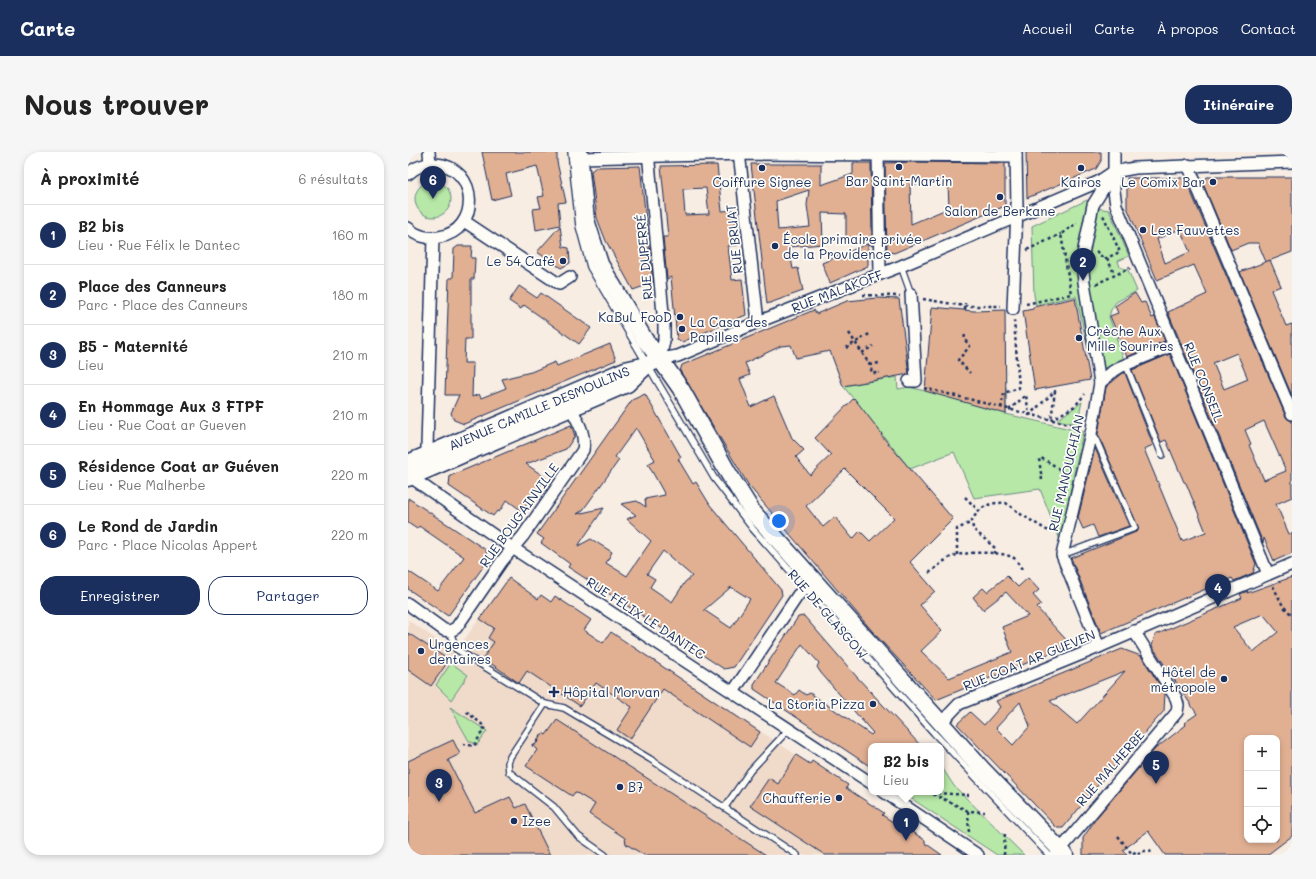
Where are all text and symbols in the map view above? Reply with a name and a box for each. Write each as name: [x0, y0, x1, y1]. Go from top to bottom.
text: Carte: [20, 16, 75, 41]
text: Accueil: [1022, 19, 1072, 38]
text: Carte: [1094, 19, 1135, 38]
text: À propos: [1157, 19, 1219, 38]
text: Contact: [1241, 19, 1296, 38]
button: Itinéraire: [1185, 85, 1292, 124]
text: Nous trouver: [24, 86, 209, 122]
marker: Bar Saint-Martin: [894, 162, 904, 172]
marker: Coiffure Signee: [757, 163, 767, 173]
marker: Kairos: [1076, 163, 1086, 173]
pin: 6: [420, 166, 446, 199]
text: À proximité: [40, 167, 139, 189]
text: 6 résultats: [299, 170, 368, 187]
place label: Bar Saint-Martin: [846, 172, 952, 189]
place label: Coiffure Signee: [712, 173, 812, 190]
place label: Kairos: [1061, 173, 1101, 190]
place label: Le Comix Bar: [1121, 173, 1205, 190]
marker: Le Comix Bar: [1208, 177, 1218, 187]
marker: Salon de Berkane: [995, 192, 1005, 202]
place label: Salon de Berkane: [944, 202, 1056, 219]
street label: RUE BRUAT: [721, 203, 746, 275]
street label: RUE DUPERRÉ: [631, 214, 656, 300]
text: B2 bis: [78, 216, 124, 236]
place label: Les Fauvettes: [1151, 221, 1240, 238]
marker: Les Fauvettes: [1138, 225, 1148, 235]
text: 1: [50, 226, 56, 243]
text: 160 m: [332, 226, 368, 243]
place label: École primaire privée de la Providence: [783, 230, 922, 262]
text: Lieu · Rue Félix le Dantec: [78, 236, 240, 253]
marker: École primaire privée de la Providence: [770, 241, 780, 251]
pin: 2: [1070, 248, 1096, 281]
place label: Le 54 Café: [487, 252, 555, 269]
marker: Le 54 Café: [558, 256, 568, 266]
street label: RUE MALAKOFF: [789, 265, 885, 316]
text: Place des Canneurs: [78, 276, 227, 296]
text: 2: [49, 286, 57, 303]
text: 180 m: [332, 286, 368, 303]
text: Parc · Place des Canneurs: [78, 296, 248, 313]
place label: KaBuL FooD: [598, 308, 672, 325]
marker: KaBuL FooD: [675, 312, 685, 322]
place label: La Casa des Papilles: [690, 313, 768, 345]
place label: Crèche Aux Mille Sourires: [1087, 322, 1174, 354]
marker: La Casa des Papilles: [677, 324, 687, 334]
marker: Crèche Aux Mille Sourires: [1074, 333, 1084, 343]
text: B5 - Maternité: [78, 336, 188, 356]
street label: RUE CONSEIL: [1181, 339, 1228, 425]
text: 3: [49, 346, 57, 363]
text: 210 m: [332, 346, 368, 363]
text: Lieu: [78, 356, 104, 373]
street label: AVENUE CAMILLE DESMOULINS: [446, 362, 632, 453]
text: En Hommage Aux 3 FTPF: [78, 396, 264, 416]
text: 4: [49, 406, 57, 423]
text: 210 m: [332, 406, 368, 423]
street label: RUE MANOUCHIAN: [1044, 413, 1087, 533]
text: Lieu · Rue Coat ar Gueven: [78, 416, 246, 433]
text: Résidence Coat ar Guéven: [78, 456, 279, 476]
street label: RUE BOUGAINVILLE: [475, 459, 562, 570]
text: 5: [49, 466, 57, 483]
text: 220 m: [331, 466, 368, 483]
text: Lieu · Rue Malherbe: [78, 476, 206, 493]
your location: [769, 511, 789, 531]
text: Le Rond de Jardin: [78, 516, 218, 536]
text: 6: [49, 526, 57, 543]
text: 220 m: [331, 526, 368, 543]
text: Parc · Place Nicolas Appert: [78, 536, 257, 553]
street label: RUE DE GLASGOW: [785, 565, 872, 662]
street label: RUE FÉLIX LE DANTEC: [584, 573, 709, 662]
pin: 4: [1205, 574, 1231, 607]
button: Enregistrer: [40, 576, 200, 615]
button: Partager: [208, 576, 368, 615]
street label: RUE COAT AR GUEVEN: [960, 625, 1097, 694]
place label: Urgences dentaires: [429, 635, 491, 667]
marker: Urgences dentaires: [416, 646, 426, 656]
place label: Hôtel de métropole: [1151, 663, 1216, 695]
marker: Hôtel de métropole: [1219, 674, 1229, 684]
place label: Hôpital Morvan: [563, 683, 660, 700]
marker: Hôpital Morvan: [548, 686, 560, 698]
place label: La Storia Pizza: [768, 695, 865, 712]
marker: La Storia Pizza: [868, 699, 878, 709]
street label: RUE MALHERBE: [1072, 726, 1147, 809]
map controls: [1244, 735, 1280, 843]
button: +: [1244, 735, 1280, 771]
popup: [868, 743, 944, 795]
text: B2 bis: [883, 751, 929, 771]
pin: 5: [1143, 751, 1169, 784]
pin: 3: [426, 769, 452, 802]
text: Lieu: [883, 771, 909, 788]
button: −: [1244, 771, 1280, 807]
place label: B7: [628, 778, 643, 795]
marker: B7: [615, 782, 625, 792]
place label: Chaufferie: [762, 789, 831, 806]
marker: Chaufferie: [834, 793, 844, 803]
button: locate: [1244, 807, 1280, 843]
pin: 1: [893, 808, 919, 841]
place label: Izee: [522, 812, 551, 829]
marker: Izee: [509, 816, 519, 826]

